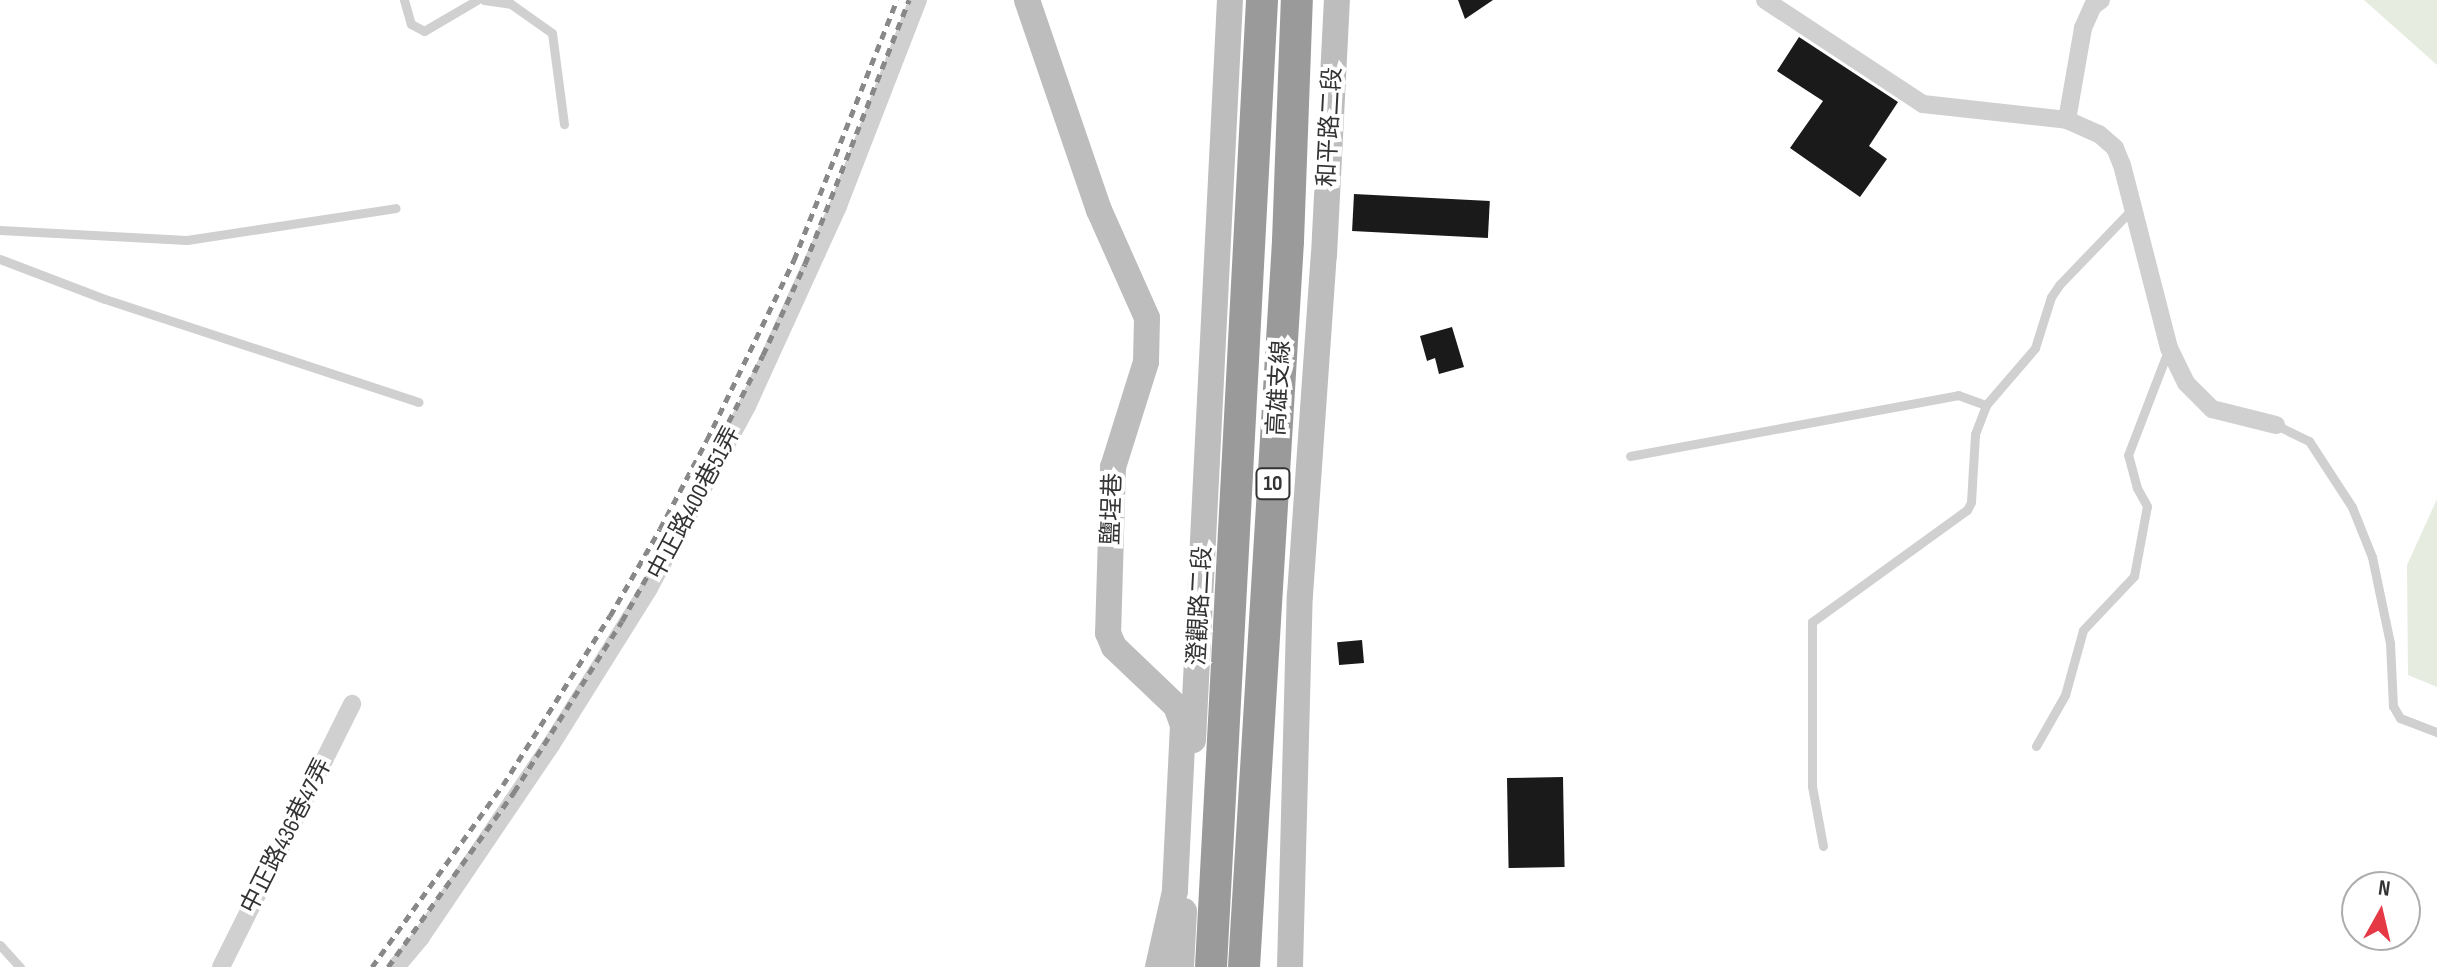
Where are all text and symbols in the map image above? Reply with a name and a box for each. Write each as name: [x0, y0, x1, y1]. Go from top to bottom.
street label: 和平路二段: [1312, 66, 1348, 188]
street label: 高雄支線: [1262, 339, 1296, 437]
street label: 中正路400巷51弄: [642, 421, 746, 585]
road number: 10: [1255, 466, 1291, 502]
street label: 鹽埕巷: [1096, 473, 1128, 545]
street label: 澄觀路二段: [1182, 545, 1218, 667]
street label: 中正路436巷47弄: [235, 754, 337, 918]
north arrow: [2341, 871, 2421, 951]
text: N: [2376, 875, 2392, 903]

